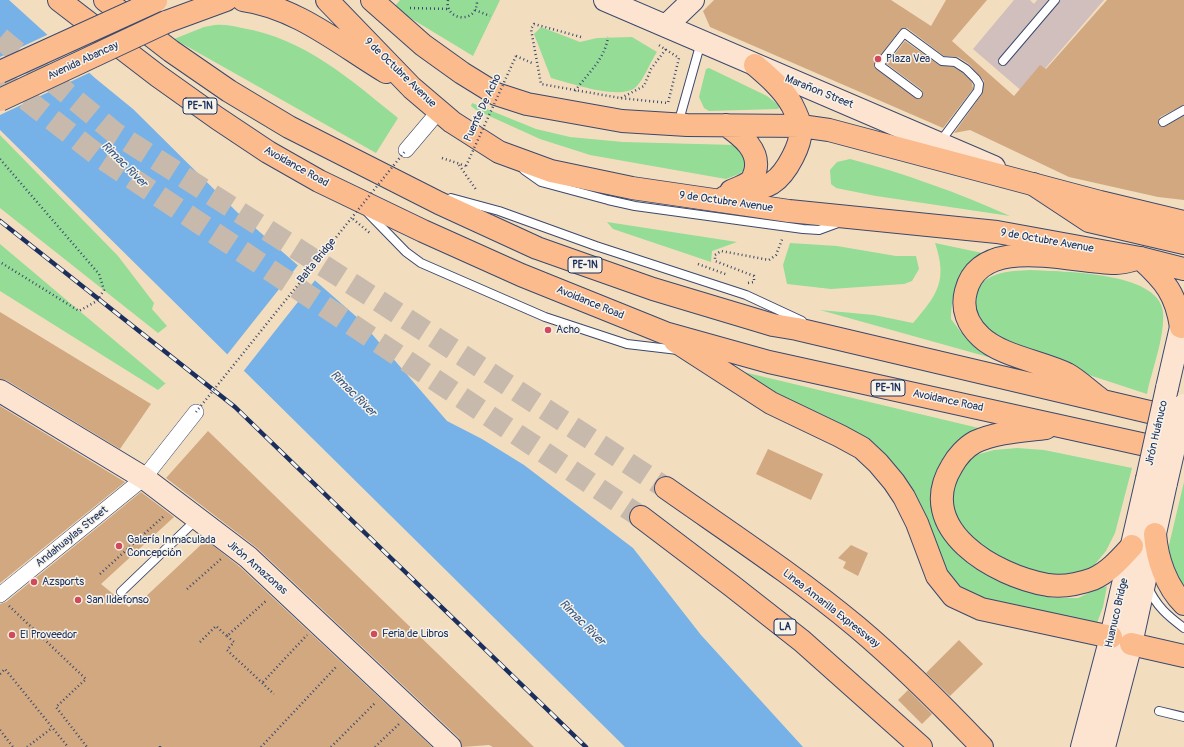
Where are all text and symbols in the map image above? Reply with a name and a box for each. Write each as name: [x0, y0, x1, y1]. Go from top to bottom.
street label: 9 de Octubre Avenue: [361, 35, 439, 111]
street label: Avenida Abancay: [45, 39, 121, 83]
place label: Plaza Vea: [886, 52, 930, 66]
marker: Plaza Vea: [873, 54, 883, 64]
street label: Puente De Acho: [461, 72, 505, 144]
street label: Marañon Street: [783, 72, 855, 112]
road number: PE-1N: [183, 98, 217, 114]
water label: Rimac River: [98, 139, 150, 191]
street label: Avoidance Road: [261, 144, 331, 190]
street label: 9 de Octubre Avenue: [678, 189, 774, 215]
street label: 9 de Octubre Avenue: [999, 226, 1095, 256]
street label: Balta Bridge: [295, 236, 339, 286]
road number: PE-1N: [568, 257, 602, 273]
street label: Avoidance Road: [554, 283, 626, 323]
place label: Acho: [556, 323, 580, 337]
marker: Acho: [543, 325, 553, 335]
water label: Rimac River: [327, 368, 379, 420]
road number: PE-1N: [871, 380, 905, 396]
street label: Avoidance Road: [911, 387, 985, 415]
street label: Jirón Huánuco: [1143, 399, 1171, 467]
street label: Andahuaylas Street: [33, 504, 111, 570]
place label: Galería Inmaculada Concepción: [127, 533, 216, 559]
street label: Jirón Amazonas: [224, 538, 290, 598]
marker: Galería Inmaculada Concepción: [114, 541, 124, 551]
street label: Linea Amarilla Expressway: [780, 567, 882, 651]
place label: Azsports: [42, 575, 84, 589]
marker: Azsports: [29, 577, 39, 587]
street label: Huanuco Bridge: [1103, 577, 1131, 649]
place label: San Ildefonso: [86, 593, 149, 607]
marker: San Ildefonso: [73, 595, 83, 605]
water label: Rimac River: [556, 597, 608, 649]
road number: LA: [774, 619, 796, 635]
place label: Feria de Libros: [382, 627, 449, 641]
place label: El Proveedor: [20, 628, 77, 642]
marker: Feria de Libros: [369, 629, 379, 639]
marker: El Proveedor: [7, 630, 17, 640]

